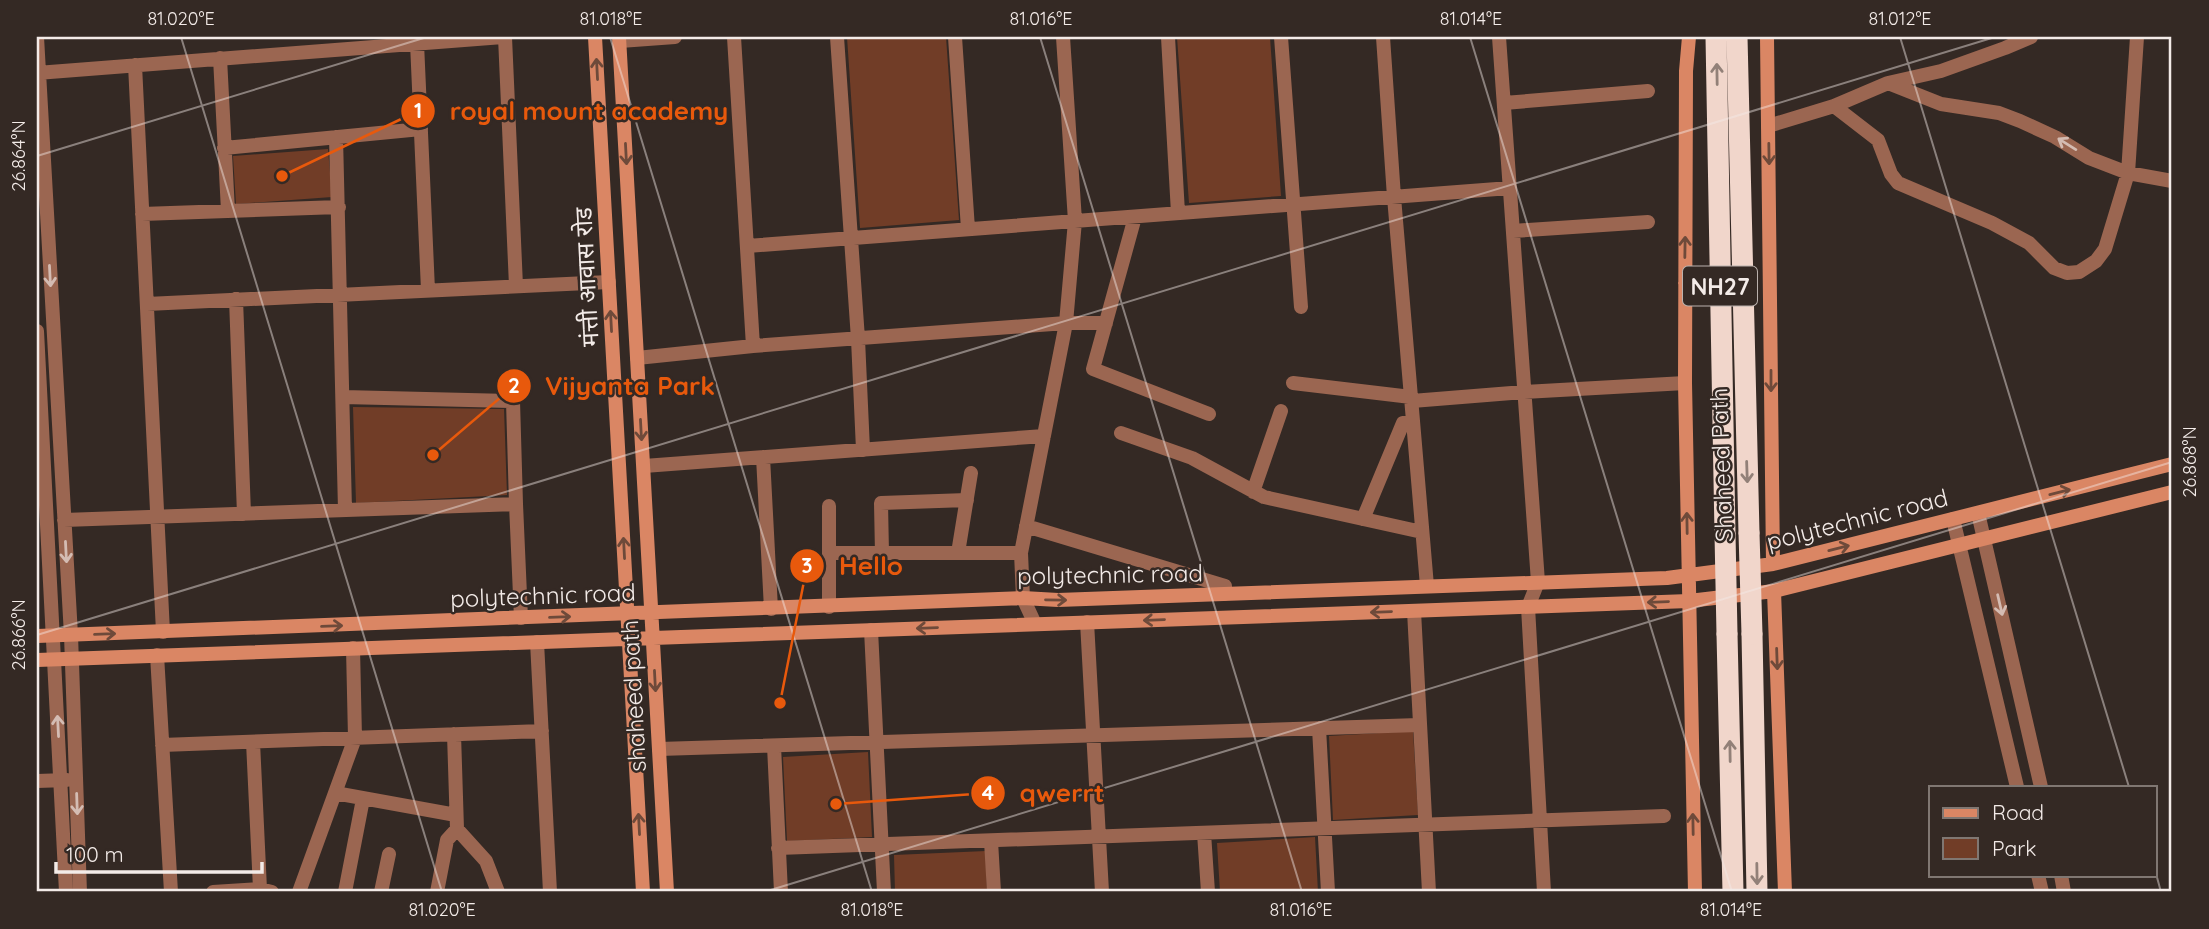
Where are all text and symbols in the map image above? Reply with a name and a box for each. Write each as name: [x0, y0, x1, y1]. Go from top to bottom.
text: 81.020°E: [147, 7, 215, 30]
text: 81.018°E: [580, 7, 642, 30]
text: 81.016°E: [1010, 7, 1072, 30]
text: 81.014°E: [1440, 7, 1502, 30]
text: 81.012°E: [1868, 7, 1932, 30]
one-way arrow: [591, 58, 604, 81]
one-way arrow: [1710, 63, 1724, 86]
callout: royal mount academy: [401, 87, 742, 134]
text: royal mount academy: [450, 94, 728, 127]
text: 1: [414, 97, 422, 123]
text: 26.864°N: [7, 120, 30, 192]
one-way arrow: [2057, 136, 2077, 150]
one-way arrow: [620, 142, 633, 165]
one-way arrow: [1762, 142, 1775, 165]
street label: मंत्ती आवास रोड: [567, 205, 605, 347]
one-way arrow: [1678, 235, 1692, 258]
one-way arrow: [44, 264, 57, 287]
road number: NH27: [1683, 266, 1757, 306]
one-way arrow: [605, 310, 618, 333]
callout: Vijyanta Park: [496, 362, 729, 409]
text: Vijyanta Park: [545, 369, 715, 402]
one-way arrow: [1764, 370, 1778, 393]
text: 2: [508, 372, 520, 398]
street label: Shaheed Path: [1703, 388, 1739, 542]
one-way arrow: [635, 418, 648, 441]
text: 26.868°N: [2178, 426, 2201, 498]
one-way arrow: [1741, 461, 1754, 484]
street label: polytechnic road: [1763, 482, 1951, 556]
one-way arrow: [2048, 485, 2071, 498]
one-way arrow: [1680, 512, 1694, 535]
one-way arrow: [617, 537, 630, 560]
one-way arrow: [60, 540, 73, 563]
one-way arrow: [1828, 541, 1850, 554]
callout: Hello: [790, 542, 917, 589]
text: Hello: [839, 549, 903, 582]
text: 3: [801, 552, 813, 578]
street label: polytechnic road: [1017, 557, 1203, 591]
street label: polytechnic road: [450, 577, 636, 613]
one-way arrow: [1044, 593, 1067, 607]
one-way arrow: [1993, 593, 2007, 616]
one-way arrow: [1647, 595, 1670, 608]
text: 26.866°N: [7, 599, 30, 671]
one-way arrow: [1370, 605, 1393, 618]
one-way arrow: [548, 610, 571, 623]
one-way arrow: [1143, 613, 1166, 627]
one-way arrow: [321, 619, 344, 632]
street label: shaheed path: [614, 619, 652, 773]
one-way arrow: [916, 621, 939, 635]
one-way arrow: [93, 627, 116, 640]
one-way arrow: [1770, 647, 1784, 670]
one-way arrow: [649, 670, 662, 693]
one-way arrow: [51, 715, 64, 738]
one-way arrow: [1723, 739, 1736, 762]
callout: qwerrt: [971, 769, 1118, 816]
text: qwerrt: [1020, 776, 1104, 809]
text: 4: [982, 779, 994, 805]
legend: [1929, 786, 2156, 876]
one-way arrow: [70, 792, 83, 815]
text: Road: [1992, 799, 2044, 825]
one-way arrow: [633, 813, 646, 836]
one-way arrow: [1687, 813, 1700, 836]
scale bar: [56, 831, 262, 875]
text: Park: [1992, 835, 2036, 861]
text: 100 m: [66, 841, 124, 867]
one-way arrow: [1750, 862, 1764, 885]
text: 81.020°E: [408, 898, 476, 921]
text: 81.018°E: [841, 898, 903, 921]
text: 81.016°E: [1270, 898, 1332, 921]
text: 81.014°E: [1700, 898, 1762, 921]

